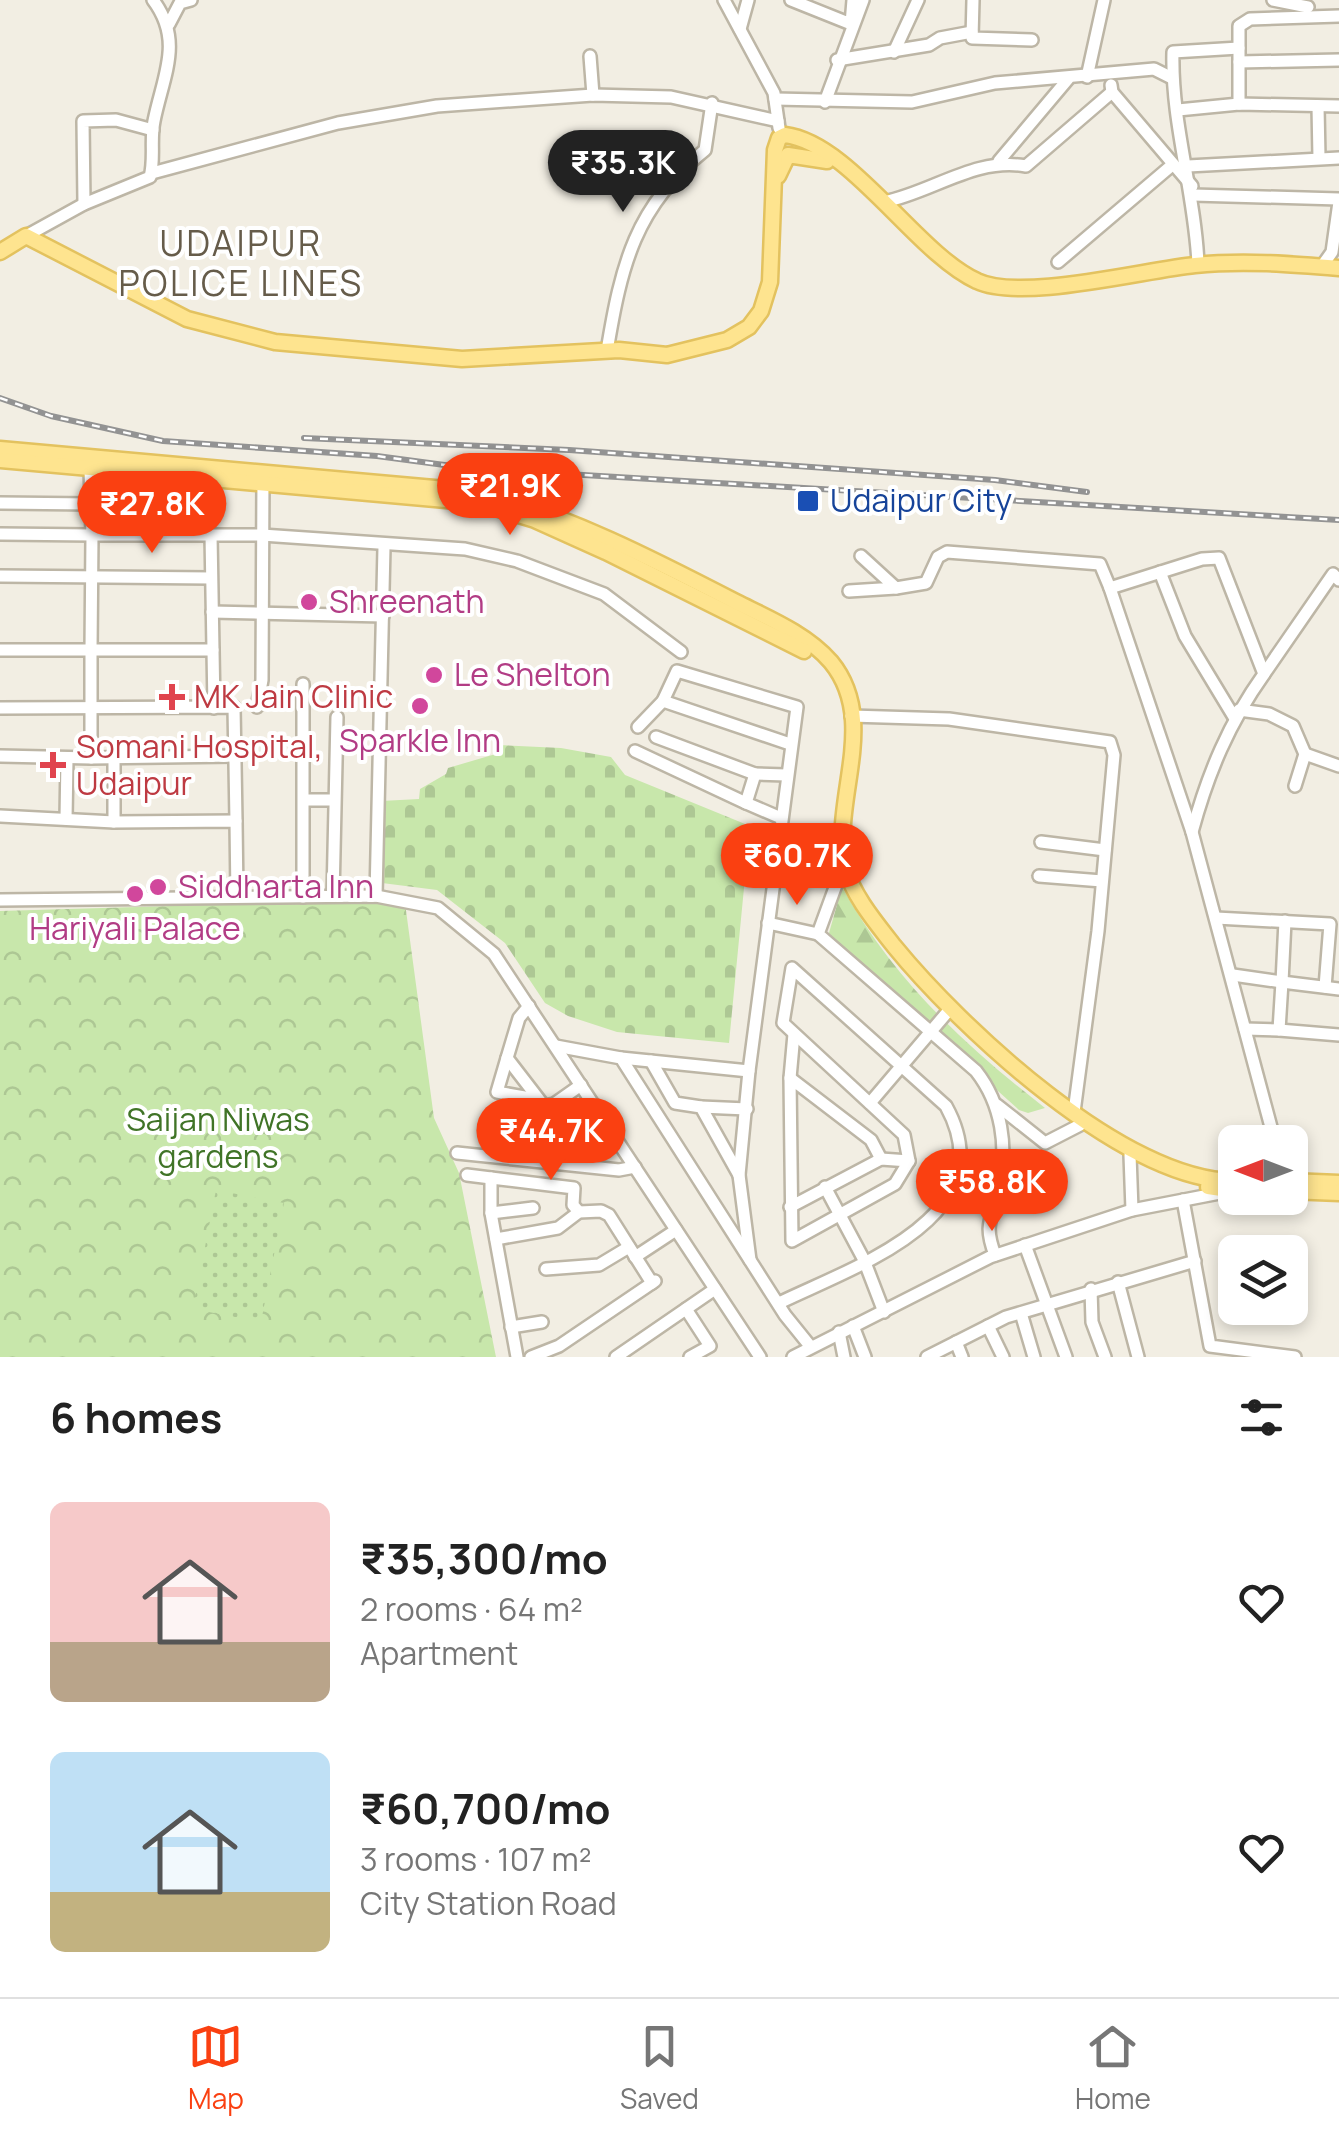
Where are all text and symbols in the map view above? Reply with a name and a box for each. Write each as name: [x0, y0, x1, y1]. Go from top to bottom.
pin: ₹35.3K: [542, 130, 704, 215]
text: ₹35.3K: [570, 140, 676, 184]
district label: UDAIPUR POLICE LINES: [118, 219, 364, 307]
pin: ₹21.9K: [429, 453, 591, 538]
text: ₹21.9K: [459, 463, 561, 507]
pin: ₹27.8K: [71, 471, 233, 556]
place label: Udaipur City: [830, 478, 1012, 522]
text: ₹27.8K: [99, 481, 205, 525]
marker: Udaipur City: [795, 488, 821, 514]
place label: Shreenath: [329, 579, 485, 623]
marker: Shreenath: [298, 591, 320, 613]
place label: Le Shelton: [454, 652, 610, 696]
marker: Le Shelton: [423, 664, 445, 686]
place label: MK Jain Clinic: [194, 674, 393, 718]
marker: MK Jain Clinic: [159, 684, 185, 710]
marker: Sparkle Inn: [409, 695, 431, 717]
place label: Sparkle Inn: [339, 718, 501, 762]
place label: Somani Hospital, Udaipur: [76, 724, 323, 805]
marker: Somani Hospital, Udaipur: [40, 752, 66, 778]
pin: ₹60.7K: [716, 823, 878, 908]
text: ₹60.7K: [743, 833, 851, 877]
place label: Siddharta Inn: [178, 864, 374, 908]
marker: Siddharta Inn: [147, 876, 169, 898]
marker: Hariyali Palace: [124, 883, 146, 905]
place label: Hariyali Palace: [29, 906, 241, 950]
park label: Saijan Niwas gardens: [126, 1097, 310, 1178]
pin: ₹44.7K: [470, 1098, 632, 1183]
text: ₹44.7K: [498, 1108, 604, 1152]
north arrow: [1218, 1125, 1308, 1215]
map controls: [1218, 1125, 1308, 1325]
pin: ₹58.8K: [911, 1149, 1073, 1234]
text: ₹58.8K: [938, 1159, 1046, 1203]
button: layers: [1218, 1235, 1308, 1325]
text: 6 homes: [50, 1388, 222, 1446]
icon: filters: [1234, 1390, 1289, 1445]
text: ₹35,300/mo: [360, 1529, 608, 1587]
icon: home: [130, 1542, 250, 1662]
icon: heart: [1234, 1575, 1289, 1630]
text: 2 rooms · 64 m²: [360, 1587, 583, 1631]
text: Apartment: [360, 1631, 518, 1675]
text: ₹60,700/mo: [360, 1779, 610, 1837]
icon: home: [130, 1792, 250, 1912]
icon: heart: [1234, 1825, 1289, 1880]
text: 3 rooms · 107 m²: [360, 1837, 592, 1881]
text: City Station Road: [360, 1881, 617, 1925]
tab: Map: [188, 2019, 244, 2117]
tab: Saved: [620, 2019, 699, 2117]
tab: Home: [1075, 2019, 1151, 2117]

